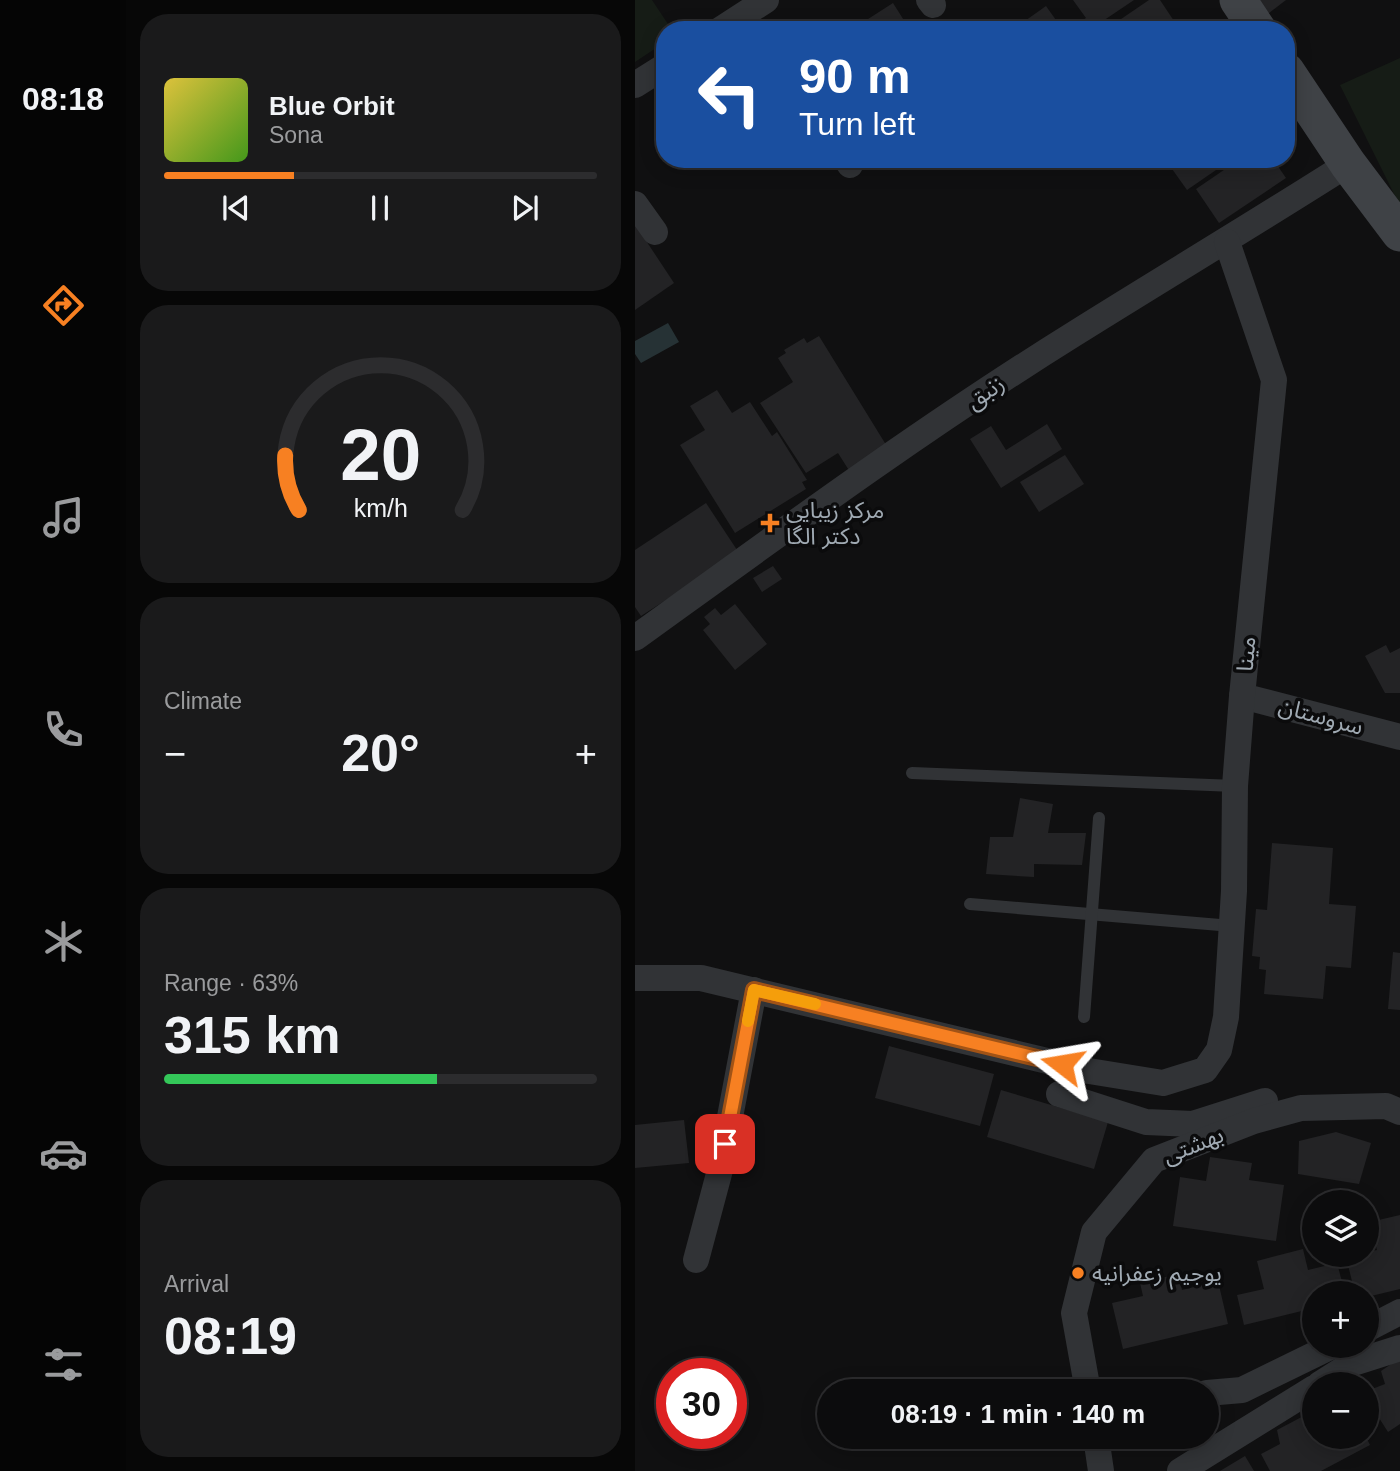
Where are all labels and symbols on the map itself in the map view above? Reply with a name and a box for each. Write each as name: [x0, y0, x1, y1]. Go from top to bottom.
street label: زنبق: [961, 370, 1010, 415]
place label: مرکز زیبایی دکتر الگا: [786, 497, 884, 550]
marker: مرکز زیبایی دکتر الگا: [760, 513, 780, 533]
street label: مینا: [1232, 635, 1260, 673]
street label: سروستان: [1276, 692, 1366, 741]
position arrow: [1025, 1027, 1099, 1101]
pin: [695, 1114, 755, 1174]
street label: بهشتی: [1159, 1121, 1227, 1169]
place label: یوجیم زعفرانیه: [1092, 1260, 1222, 1290]
marker: یوجیم زعفرانیه: [1070, 1265, 1086, 1281]
speed limit sign: 30: [656, 1358, 747, 1449]

